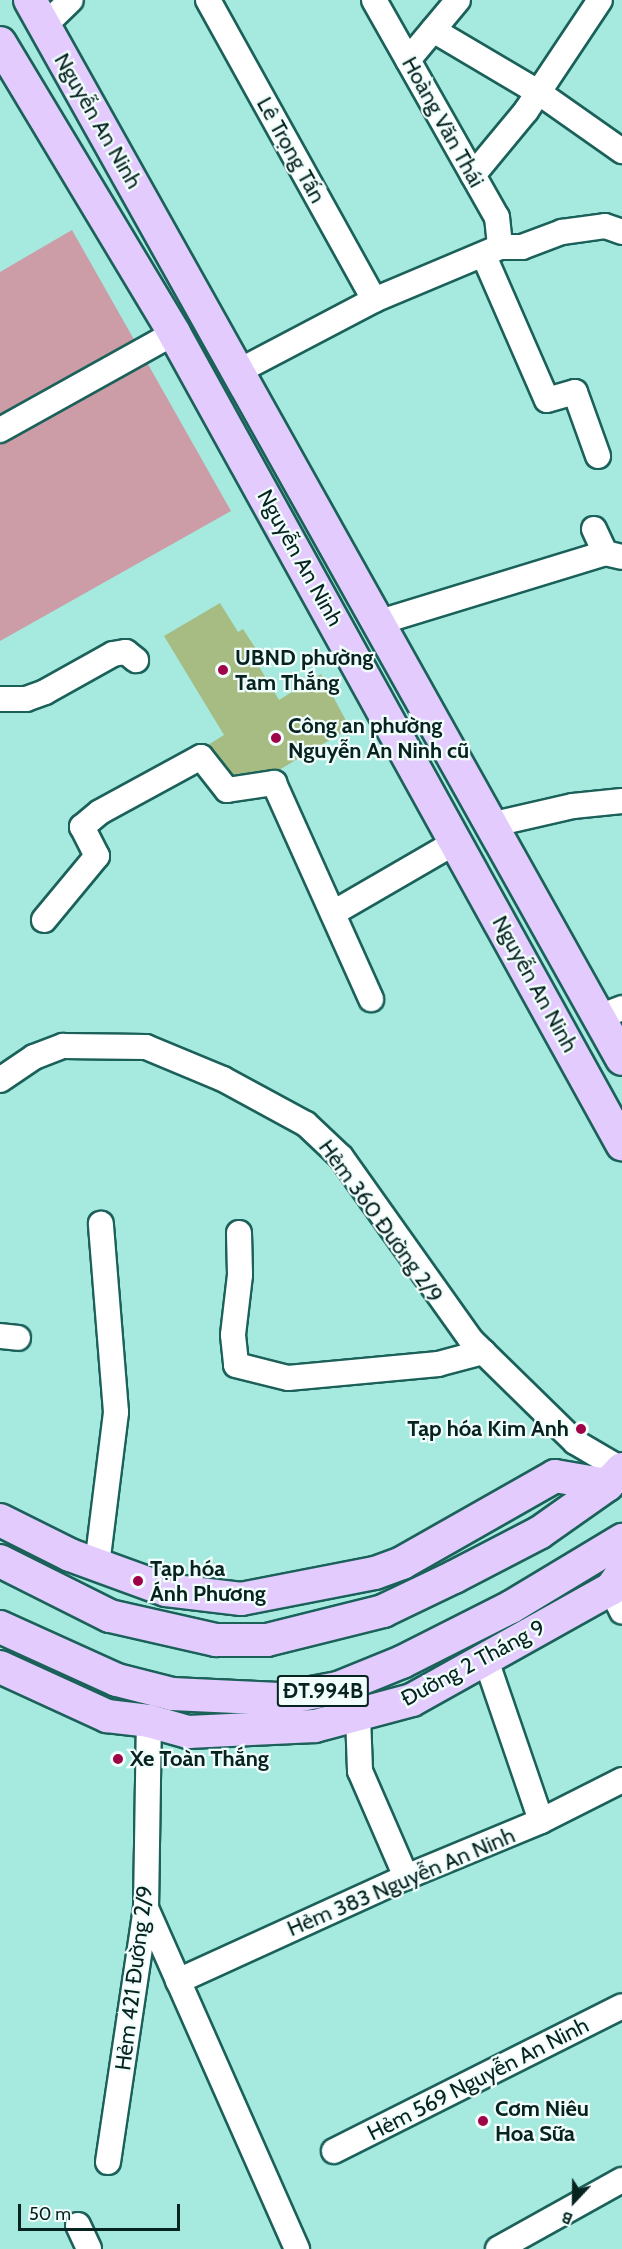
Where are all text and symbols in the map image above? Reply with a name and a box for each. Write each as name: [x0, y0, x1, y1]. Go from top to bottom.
street label: Nguyễn An Ninh: [49, 49, 147, 193]
street label: Hoàng Văn Thái: [396, 52, 490, 192]
street label: Lê Trọng Tấn: [251, 92, 331, 208]
street label: Nguyễn An Ninh: [252, 485, 348, 631]
place label: UBND phường Tam Thắng: [235, 644, 373, 696]
marker: UBND phường Tam Thắng: [216, 663, 230, 677]
place label: Công an phường Nguyễn An Ninh cũ: [288, 712, 469, 764]
marker: Công an phường Nguyễn An Ninh cũ: [269, 731, 283, 745]
street label: Nguyễn An Ninh: [487, 911, 583, 1057]
street label: Hẻm 360 Đường 2/9: [313, 1135, 449, 1307]
place label: Tạp hóa Kim Anh: [407, 1416, 569, 1442]
marker: Tạp hóa Kim Anh: [574, 1422, 588, 1436]
place label: Tạp hóa Ánh Phương: [150, 1555, 266, 1606]
marker: Tạp hóa Ánh Phương: [131, 1574, 145, 1588]
street label: Đường 2 Tháng 9: [397, 1614, 549, 1712]
road number: ĐT.994B: [276, 1673, 370, 1709]
place label: Xe Toàn Thắng: [130, 1746, 269, 1772]
marker: Xe Toàn Thắng: [111, 1752, 125, 1766]
street label: Hẻm 383 Nguyễn An Ninh: [283, 1822, 519, 1942]
street label: Hẻm 421 Đường 2/9: [110, 1884, 158, 2072]
street label: Hẻm 569 Nguyễn An Ninh: [363, 2012, 593, 2146]
place label: Cơm Niêu Hoa Sữa: [495, 2095, 589, 2146]
marker: Cơm Niêu Hoa Sữa: [476, 2114, 490, 2128]
north arrow: [544, 2171, 604, 2231]
scale bar: [21, 2192, 183, 2230]
text: 50 m: [29, 2203, 71, 2225]
text: B: [559, 2207, 575, 2229]

